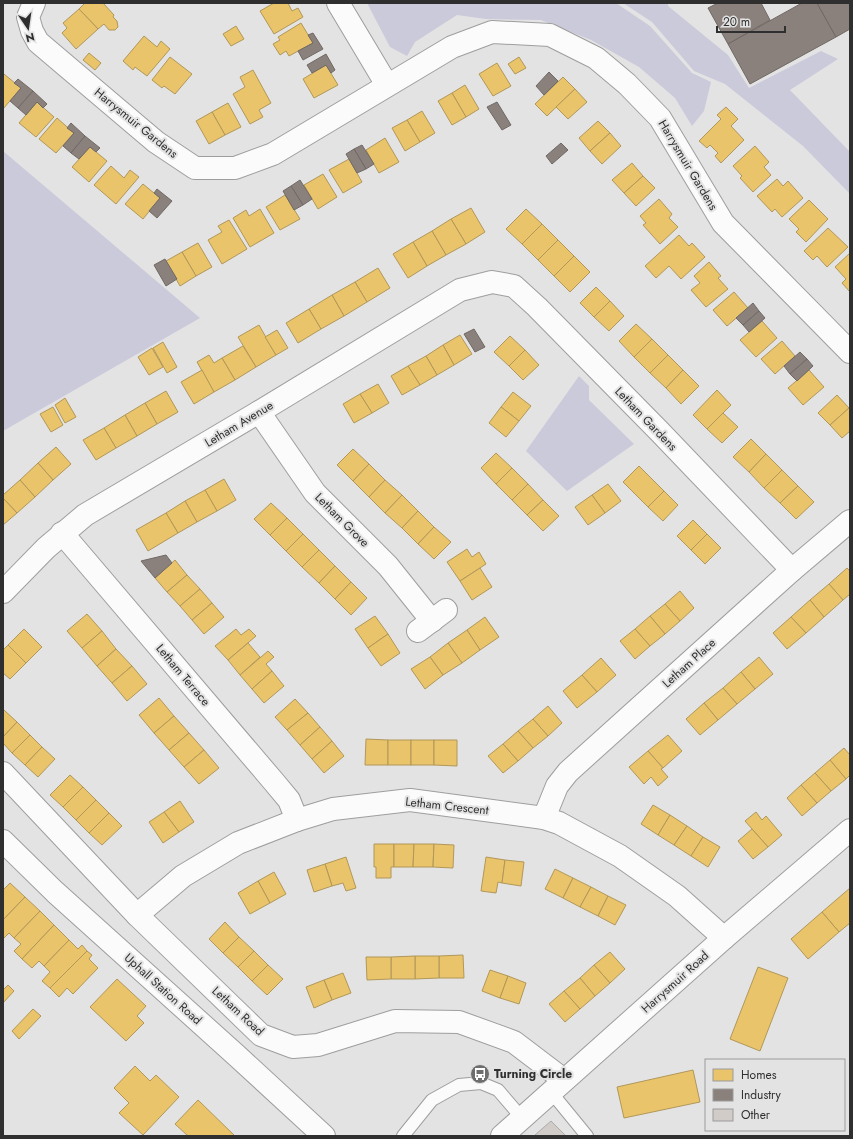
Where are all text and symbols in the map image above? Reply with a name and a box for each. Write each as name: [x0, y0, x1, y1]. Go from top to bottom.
north arrow: [8, 8, 48, 48]
scale bar: [717, 8, 785, 34]
text: 20 m: [723, 13, 750, 31]
text: N: [24, 29, 36, 47]
street label: Harrysmuir Gardens: [90, 84, 182, 162]
street label: Harrysmuir Gardens: [654, 116, 722, 214]
street label: Letham Gardens: [611, 383, 681, 455]
street label: Letham Avenue: [201, 396, 277, 452]
street label: Letham Grove: [311, 489, 373, 551]
street label: Letham Place: [658, 634, 720, 692]
street label: Letham Terrace: [152, 640, 214, 710]
street label: Letham Crescent: [404, 793, 490, 819]
street label: Harrysmuir Road: [637, 947, 713, 1017]
street label: Uphall Station Road: [120, 949, 206, 1029]
street label: Letham Road: [208, 982, 268, 1040]
legend: [705, 1059, 845, 1131]
bus stop icon: Turning Circle: [469, 1063, 491, 1085]
place label: Turning Circle: [494, 1065, 572, 1083]
text: Homes: [741, 1066, 777, 1084]
text: Industry: [741, 1086, 782, 1104]
text: Other: [741, 1106, 771, 1124]

